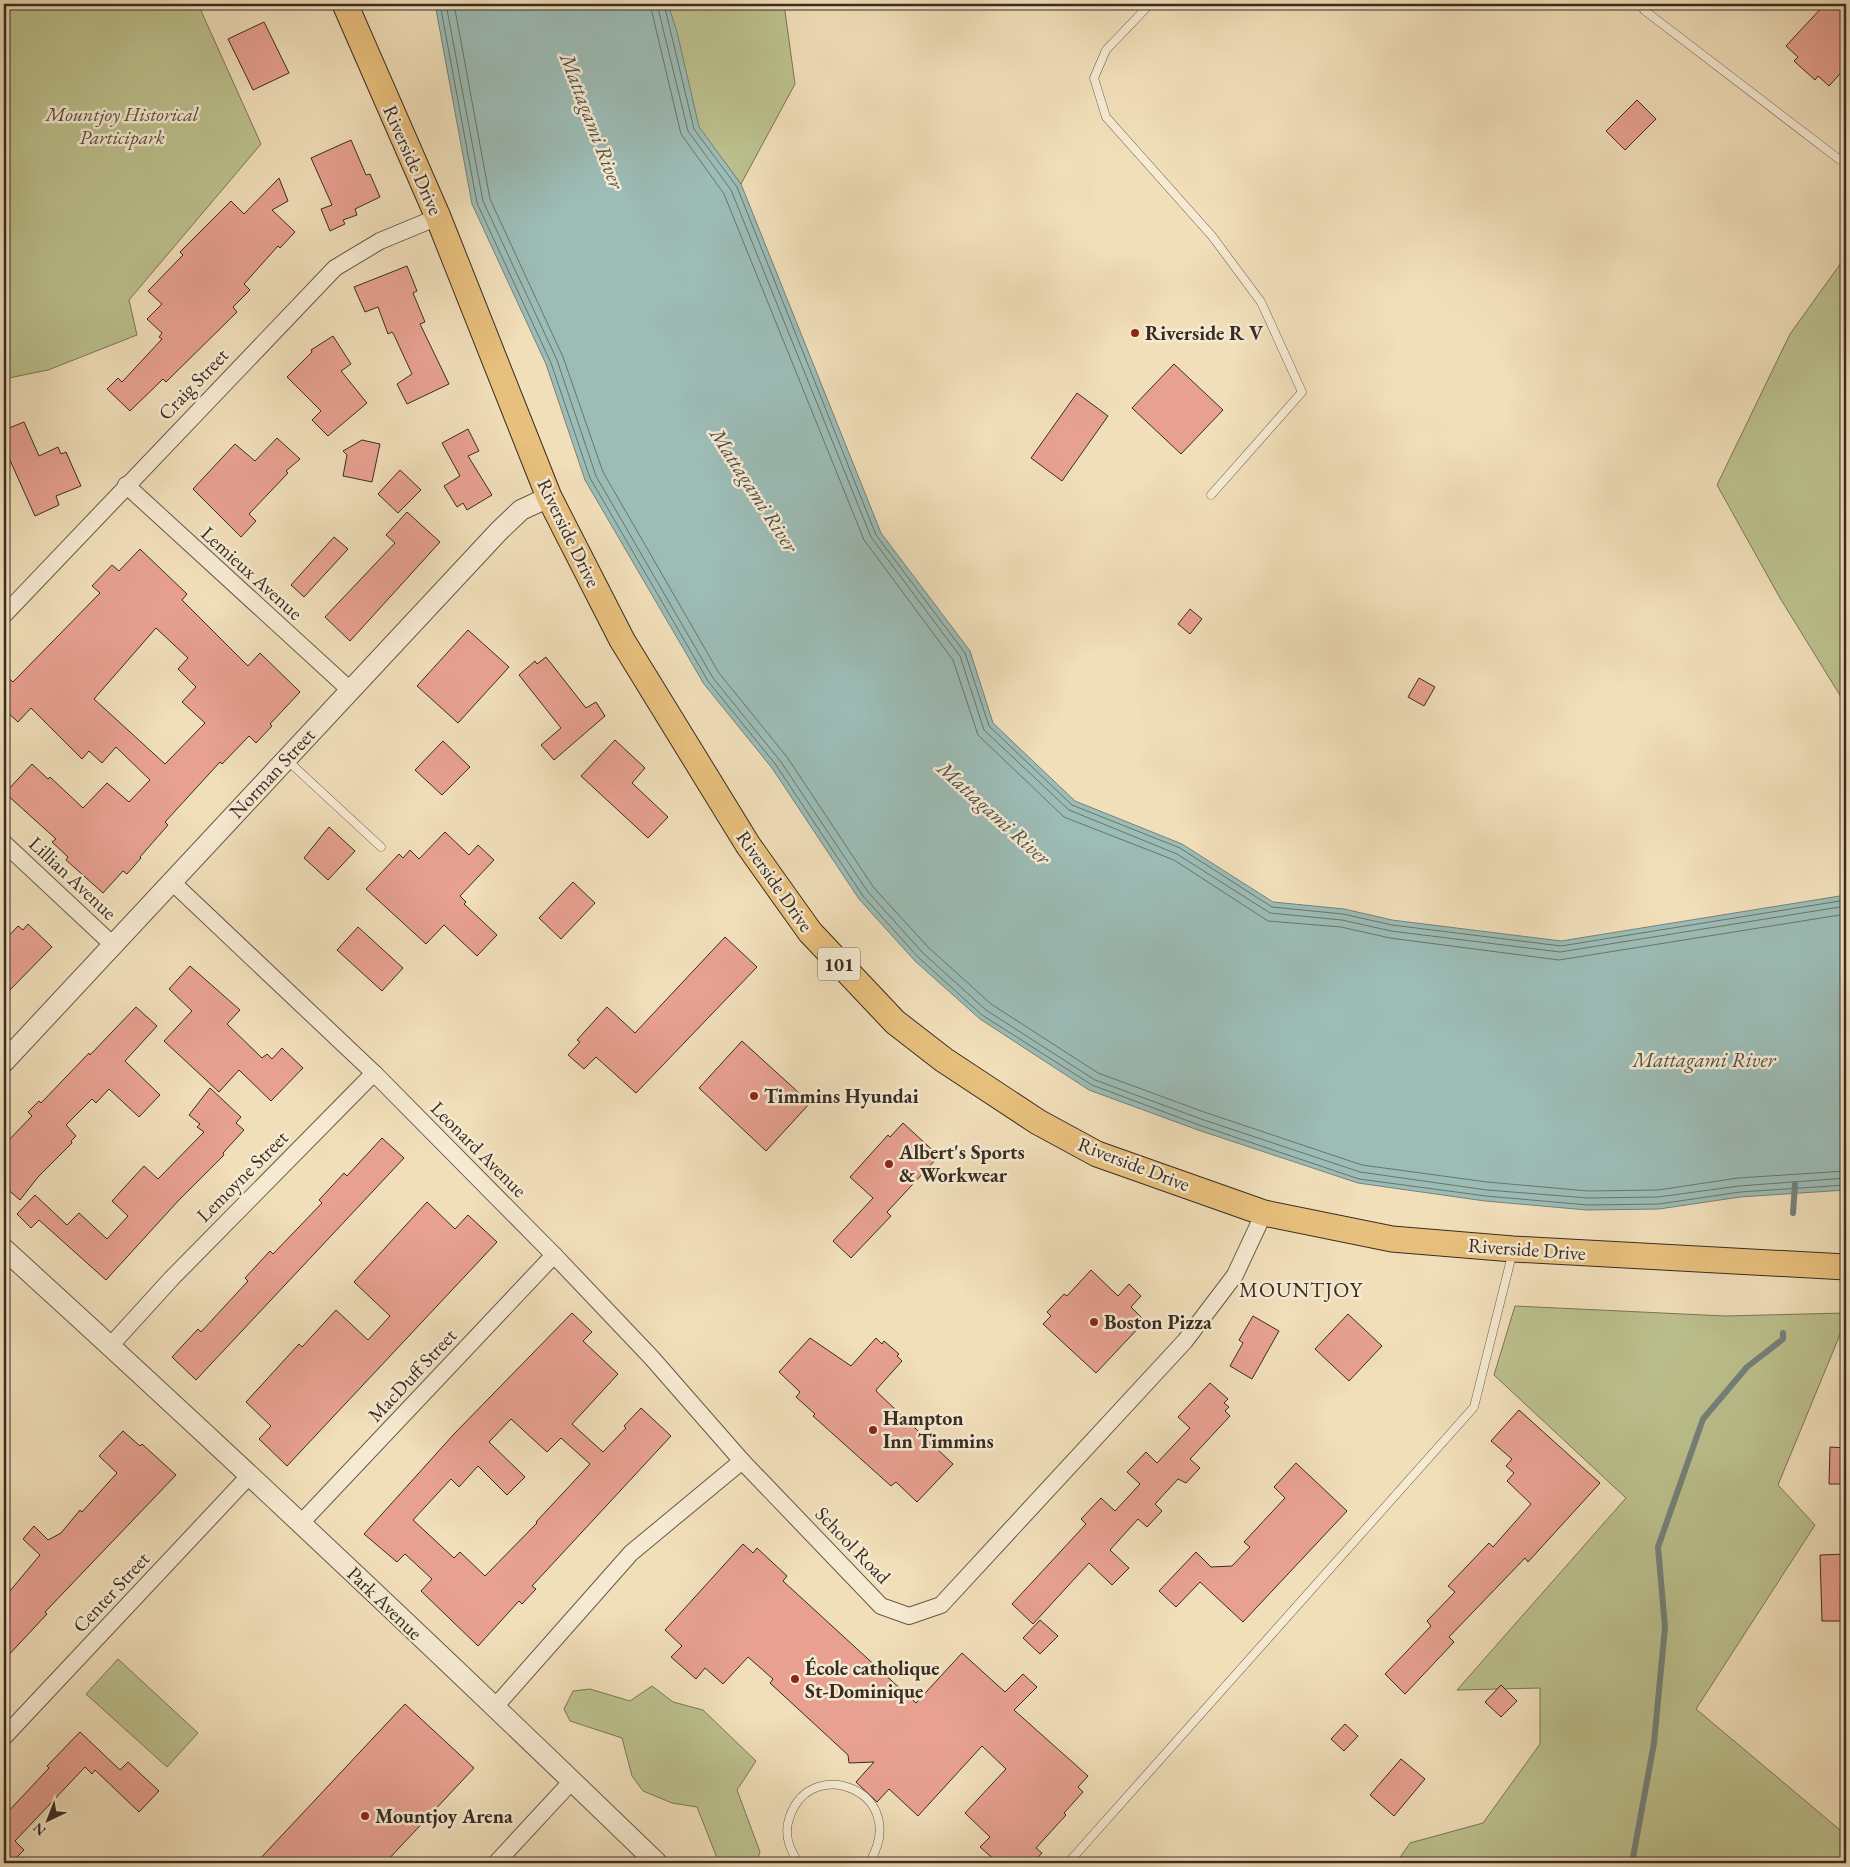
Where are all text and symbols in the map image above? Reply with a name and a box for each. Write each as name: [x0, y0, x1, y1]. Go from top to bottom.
water label: Mattagami River: [553, 47, 631, 193]
park label: Mountjoy Historical Participark: [45, 101, 200, 150]
street label: Riverside Drive: [377, 101, 449, 219]
place label: Riverside R V: [1145, 320, 1264, 346]
marker: Riverside R V: [1129, 327, 1141, 339]
street label: Craig Street: [152, 342, 234, 426]
water label: Mattagami River: [703, 421, 805, 558]
street label: Riverside Drive: [531, 474, 607, 592]
street label: Lemieux Avenue: [196, 520, 309, 626]
street label: Norman Street: [223, 722, 321, 824]
water label: Mattagami River: [931, 753, 1057, 871]
street label: Riverside Drive: [731, 825, 820, 937]
street label: Lillian Avenue: [24, 831, 123, 925]
road number: 101: [818, 948, 860, 981]
water label: Mattagami River: [1630, 1046, 1777, 1073]
place label: Timmins Hyundai: [764, 1083, 919, 1109]
marker: Timmins Hyundai: [748, 1090, 760, 1102]
street label: Leonard Avenue: [425, 1095, 533, 1203]
street label: Lemoyne Street: [191, 1124, 294, 1227]
street label: Riverside Drive: [1074, 1131, 1194, 1197]
place label: Albert's Sports & Workwear: [898, 1139, 1025, 1188]
marker: Albert's Sports & Workwear: [883, 1158, 895, 1170]
street label: Riverside Drive: [1467, 1232, 1587, 1266]
district label: MOUNTJOY: [1239, 1276, 1364, 1303]
place label: Boston Pizza: [1104, 1309, 1212, 1335]
marker: Boston Pizza: [1088, 1316, 1100, 1328]
street label: MacDuff Street: [362, 1322, 463, 1427]
place label: Hampton Inn Timmins: [883, 1405, 994, 1454]
marker: Hampton Inn Timmins: [867, 1424, 879, 1436]
street label: School Road: [810, 1501, 897, 1590]
street label: Center Street: [67, 1546, 156, 1638]
street label: Park Avenue: [342, 1560, 429, 1646]
place label: École catholique St-Dominique: [805, 1655, 940, 1704]
marker: École catholique St-Dominique: [789, 1673, 801, 1685]
north arrow: [22, 1794, 72, 1844]
place label: Mountjoy Arena: [375, 1803, 513, 1829]
marker: Mountjoy Arena: [359, 1810, 371, 1822]
text: N: [28, 1819, 49, 1840]

